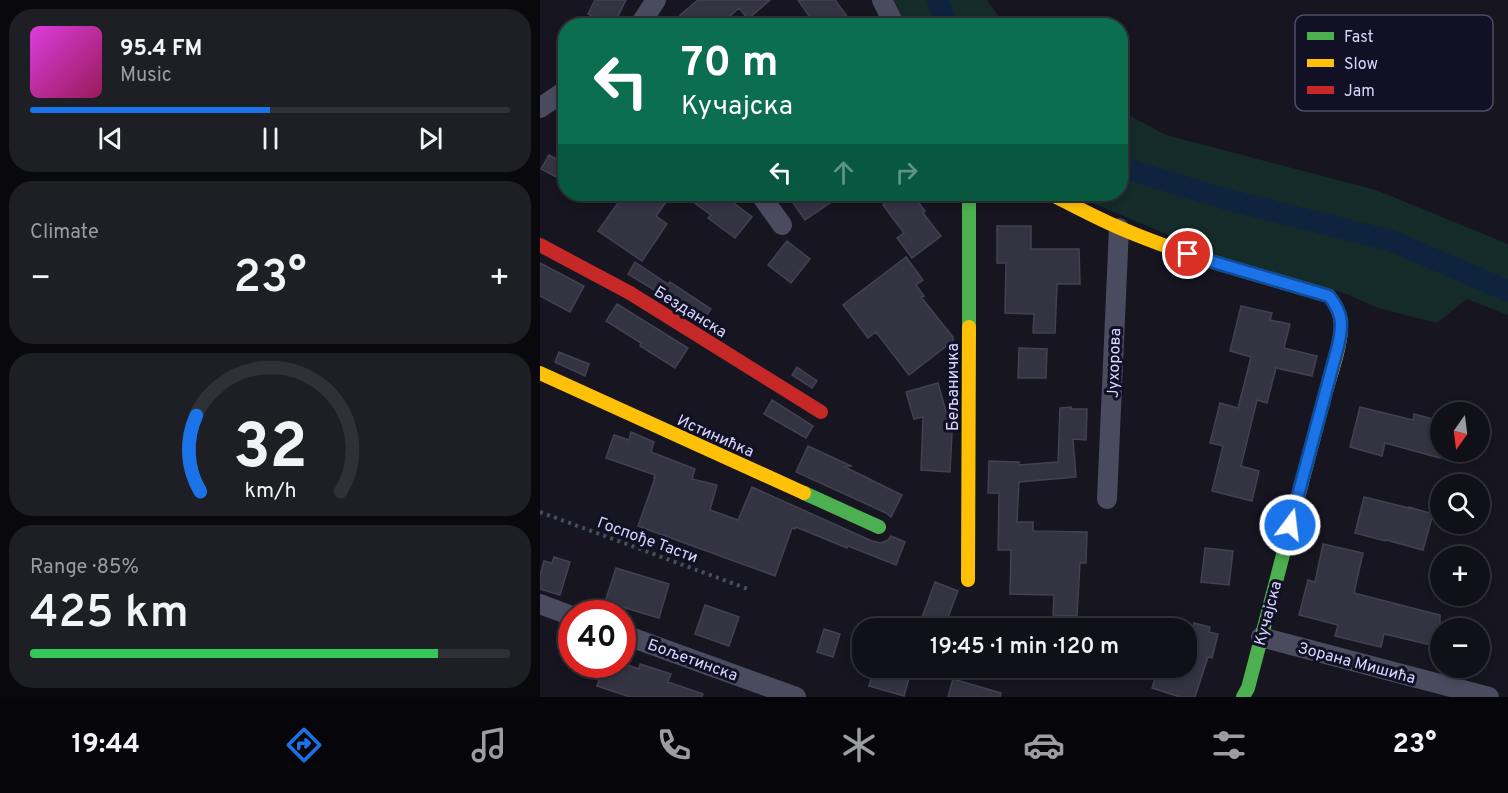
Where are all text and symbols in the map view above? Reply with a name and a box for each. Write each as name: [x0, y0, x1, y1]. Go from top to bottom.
legend: [1295, 15, 1493, 111]
text: Fast: [1344, 28, 1374, 48]
text: 95.4 FM: [120, 36, 202, 63]
text: 70 m: [681, 38, 779, 91]
icon: left: [582, 42, 660, 120]
text: Slow: [1344, 55, 1378, 75]
text: Music: [120, 63, 172, 89]
text: Jam: [1344, 82, 1375, 102]
text: Кучајска: [681, 90, 793, 124]
icon: previous: [94, 122, 127, 155]
icon: pause: [254, 122, 287, 155]
icon: next: [414, 122, 447, 155]
icon: left: [764, 156, 797, 189]
icon: ahead: [827, 156, 860, 189]
icon: right: [890, 156, 923, 189]
text: Climate: [30, 220, 99, 246]
pin: [1162, 228, 1213, 279]
icon: arrive: [1171, 237, 1204, 270]
text: 23°: [233, 251, 307, 308]
text: −: [30, 259, 51, 301]
text: +: [489, 259, 510, 301]
street label: Безданска: [650, 282, 730, 343]
street label: Јухорова: [1104, 328, 1126, 398]
street label: Бељаничка: [944, 343, 964, 431]
north arrow: [1430, 402, 1490, 462]
map controls: [1430, 402, 1490, 678]
text: 32: [233, 411, 307, 490]
street label: Истинићка: [674, 411, 757, 463]
button: search: [1430, 474, 1490, 534]
text: km/h: [244, 478, 296, 505]
position arrow: [1258, 493, 1322, 557]
street label: Госпође Тасти: [594, 513, 700, 568]
button: +: [1430, 546, 1490, 606]
text: Range · 85%: [30, 555, 139, 581]
street label: Кучајска: [1251, 579, 1287, 648]
text: 425 km: [30, 586, 189, 643]
speed limit sign: 40: [558, 600, 636, 678]
button: −: [1430, 618, 1490, 678]
text: 19:45 · 1 min · 120 m: [930, 634, 1119, 661]
street label: Бољетинска: [645, 635, 740, 686]
street label: Зорана Мишића: [1295, 639, 1418, 689]
icon: directions: [283, 724, 325, 766]
icon: music: [468, 724, 510, 766]
icon: phone: [653, 724, 695, 766]
icon: climate: [838, 724, 880, 766]
icon: car: [1023, 724, 1065, 766]
icon: filters: [1208, 724, 1250, 766]
text: 19:44: [71, 728, 140, 762]
text: 23°: [1393, 728, 1437, 762]

